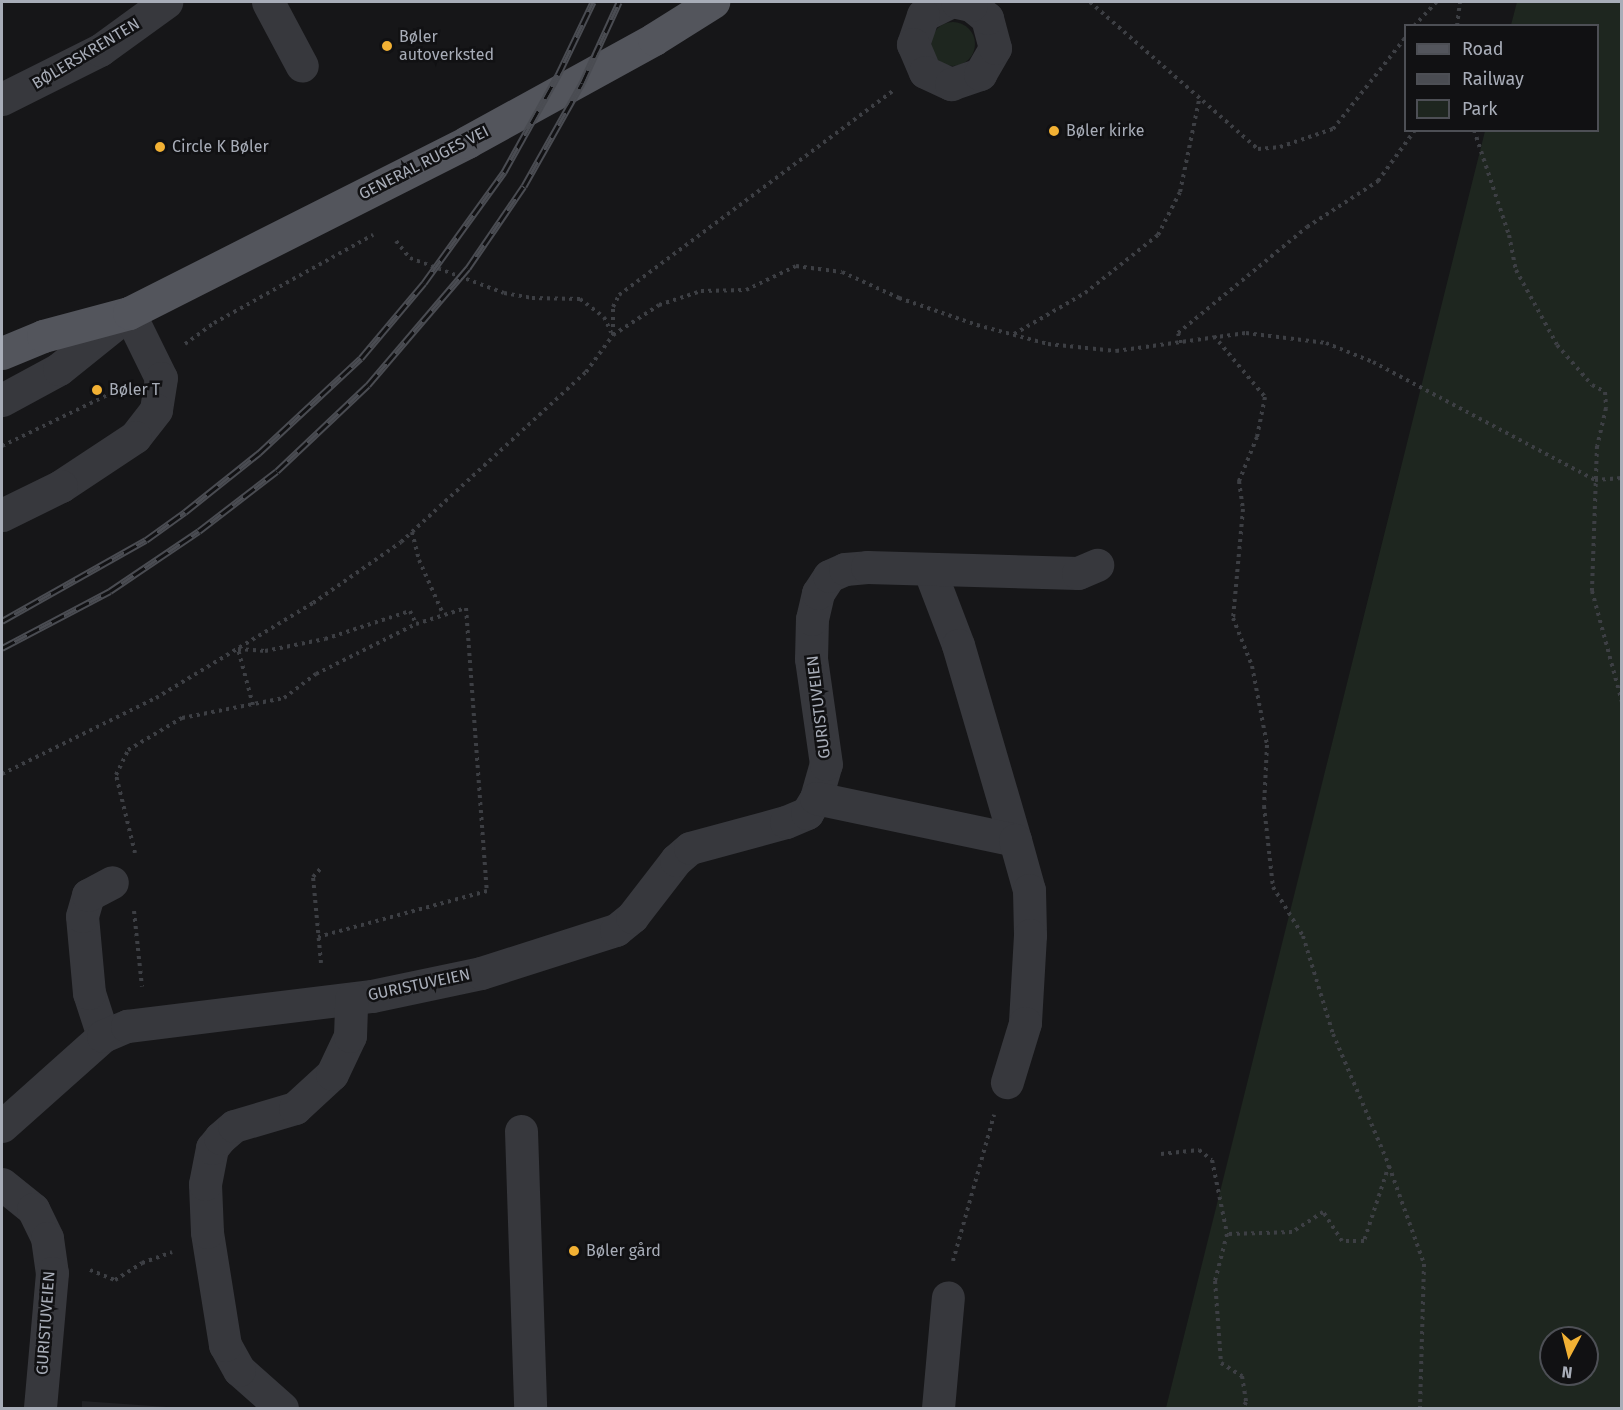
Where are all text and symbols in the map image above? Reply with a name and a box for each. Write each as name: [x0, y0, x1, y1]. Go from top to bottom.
street label: BØLERSKRENTEN: [29, 14, 143, 94]
legend: [1404, 24, 1599, 132]
place label: Bøler autoverksted: [399, 27, 494, 65]
text: Road: [1462, 38, 1504, 60]
marker: Bøler autoverksted: [380, 39, 394, 53]
text: Railway: [1462, 68, 1524, 90]
text: Park: [1462, 98, 1497, 120]
place label: Bøler kirke: [1066, 121, 1144, 141]
street label: GENERAL RUGES VEI: [356, 122, 492, 204]
marker: Bøler kirke: [1047, 124, 1061, 138]
place label: Circle K Bøler: [172, 137, 269, 157]
marker: Circle K Bøler: [153, 140, 167, 154]
place label: Bøler T: [109, 380, 160, 400]
marker: Bøler T: [90, 383, 104, 397]
street label: GURISTUVEIEN: [803, 654, 835, 760]
street label: GURISTUVEIEN: [366, 965, 472, 1005]
place label: Bøler gård: [586, 1241, 661, 1261]
marker: Bøler gård: [567, 1244, 581, 1258]
street label: GURISTUVEIEN: [33, 1270, 59, 1376]
north arrow: [1539, 1326, 1599, 1386]
text: N: [1561, 1362, 1573, 1382]

